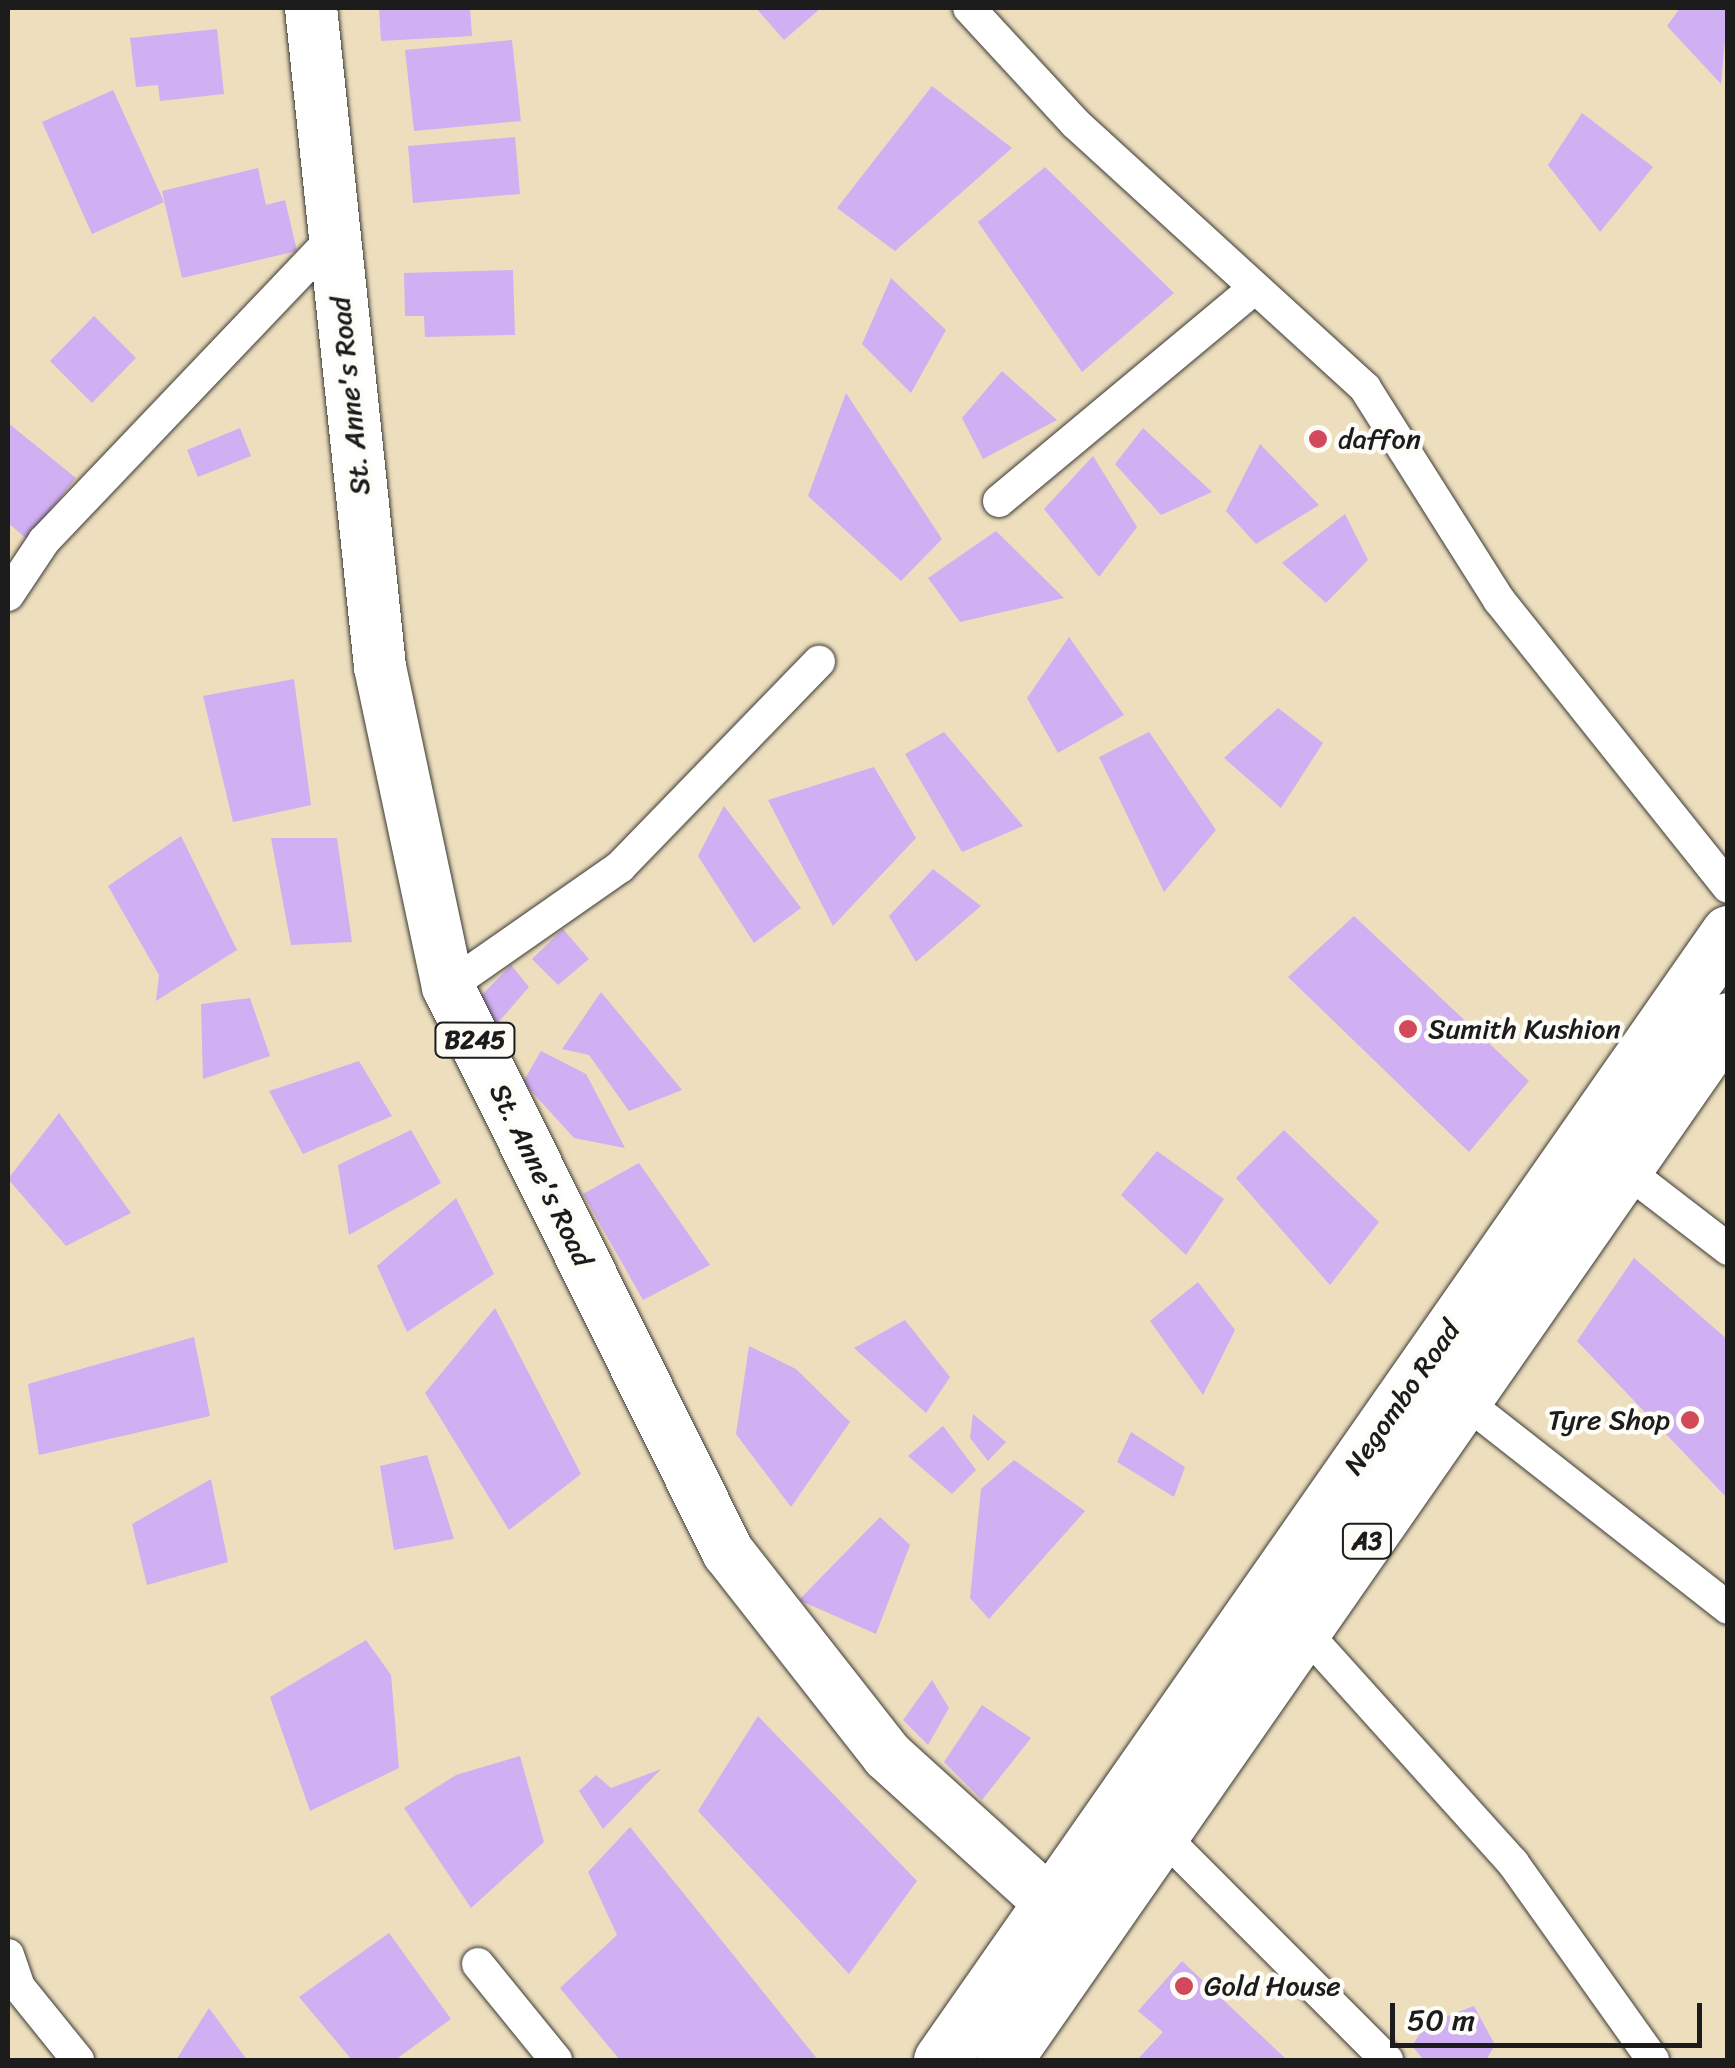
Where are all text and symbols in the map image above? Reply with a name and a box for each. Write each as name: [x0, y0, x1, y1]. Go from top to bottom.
street label: St. Anne's Road: [323, 296, 377, 496]
place label: daffon: [1338, 422, 1421, 456]
marker: daffon: [1307, 428, 1329, 450]
place label: Sumith Kushion: [1428, 1012, 1620, 1046]
marker: Sumith Kushion: [1397, 1018, 1419, 1040]
road number: B245: [432, 1020, 518, 1060]
street label: St. Anne's Road: [483, 1079, 599, 1271]
street label: Negombo Road: [1337, 1315, 1467, 1481]
place label: Tyre Shop: [1548, 1403, 1670, 1437]
marker: Tyre Shop: [1679, 1409, 1701, 1431]
road number: A3: [1340, 1521, 1394, 1561]
place label: Gold House: [1204, 1969, 1341, 2003]
marker: Gold House: [1173, 1975, 1195, 1997]
scale bar: [1395, 1983, 1708, 2045]
text: 50 m: [1407, 1993, 1475, 2047]

